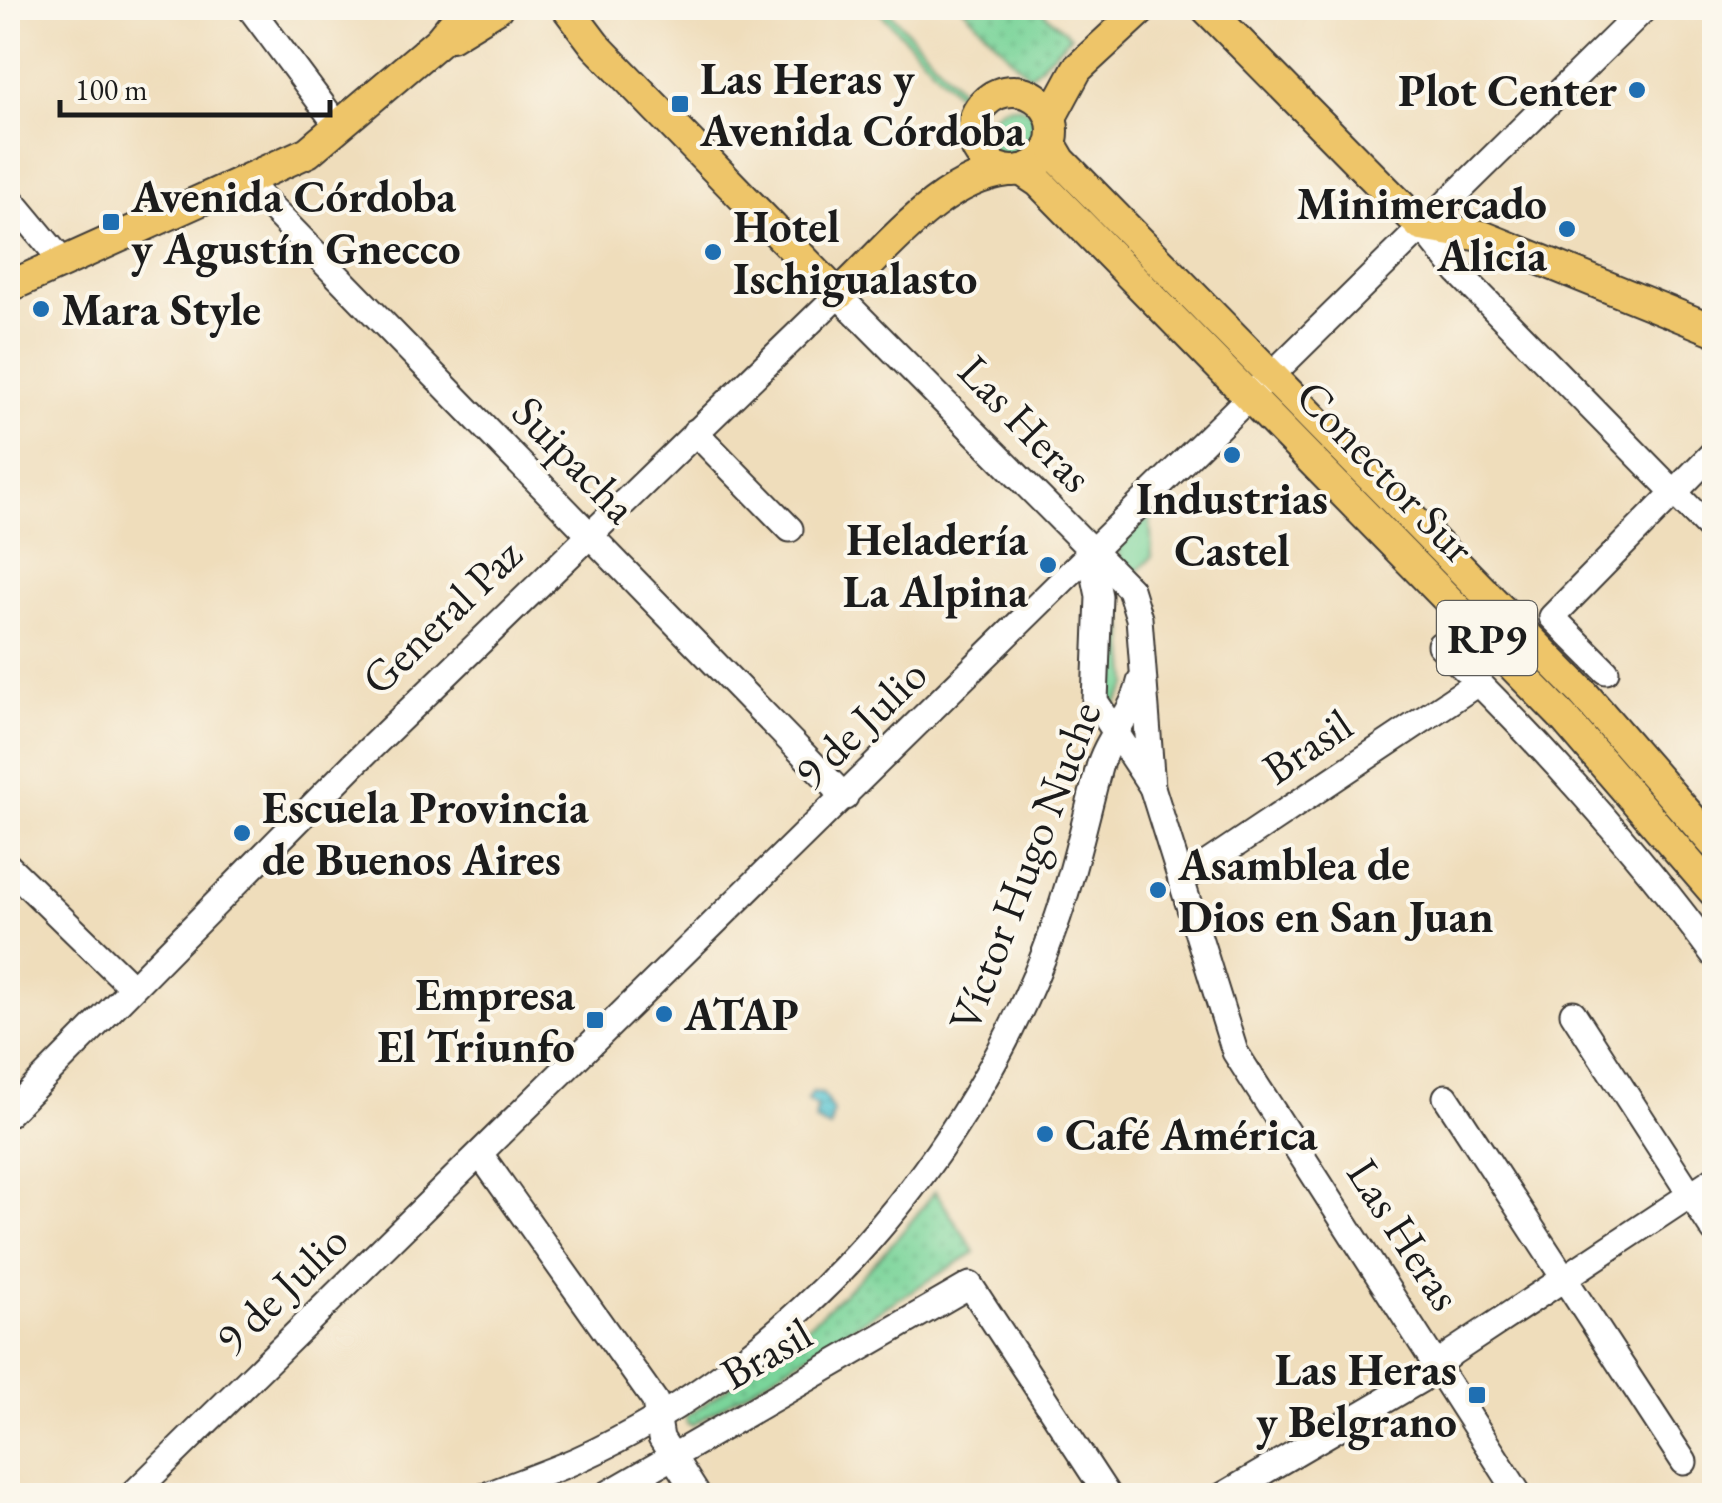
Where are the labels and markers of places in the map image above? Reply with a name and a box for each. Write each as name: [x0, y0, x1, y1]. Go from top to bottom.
place label: Las Heras y Avenida Córdoba: [699, 49, 1025, 159]
place label: Plot Center: [1398, 61, 1617, 119]
marker: Plot Center: [1626, 79, 1648, 101]
marker: Las Heras y Avenida Córdoba: [669, 93, 691, 115]
place label: Avenida Córdoba y Agustín Gnecco: [130, 167, 461, 278]
place label: Minimercado Alicia: [1296, 174, 1547, 284]
place label: Hotel Ischigualasto: [733, 197, 977, 308]
marker: Avenida Córdoba y Agustín Gnecco: [100, 211, 122, 233]
marker: Minimercado Alicia: [1556, 218, 1578, 240]
marker: Hotel Ischigualasto: [702, 241, 724, 263]
place label: Mara Style: [61, 280, 261, 338]
marker: Mara Style: [30, 298, 52, 320]
marker: Industrias Castel: [1221, 444, 1243, 466]
place label: Industrias Castel: [1136, 469, 1328, 579]
place label: Heladería La Alpina: [843, 510, 1028, 620]
marker: Heladería La Alpina: [1037, 554, 1059, 576]
place label: Escuela Provincia de Buenos Aires: [262, 778, 589, 888]
marker: Escuela Provincia de Buenos Aires: [231, 822, 253, 844]
place label: Asamblea de Dios en San Juan: [1177, 835, 1494, 945]
marker: Asamblea de Dios en San Juan: [1147, 879, 1169, 901]
place label: Empresa El Triunfo: [377, 965, 575, 1075]
place label: ATAP: [683, 985, 799, 1043]
marker: ATAP: [653, 1003, 675, 1025]
marker: Empresa El Triunfo: [584, 1009, 606, 1031]
place label: Café América: [1065, 1105, 1318, 1163]
marker: Café América: [1034, 1123, 1056, 1145]
place label: Las Heras y Belgrano: [1256, 1340, 1457, 1451]
marker: Las Heras y Belgrano: [1466, 1384, 1488, 1406]

